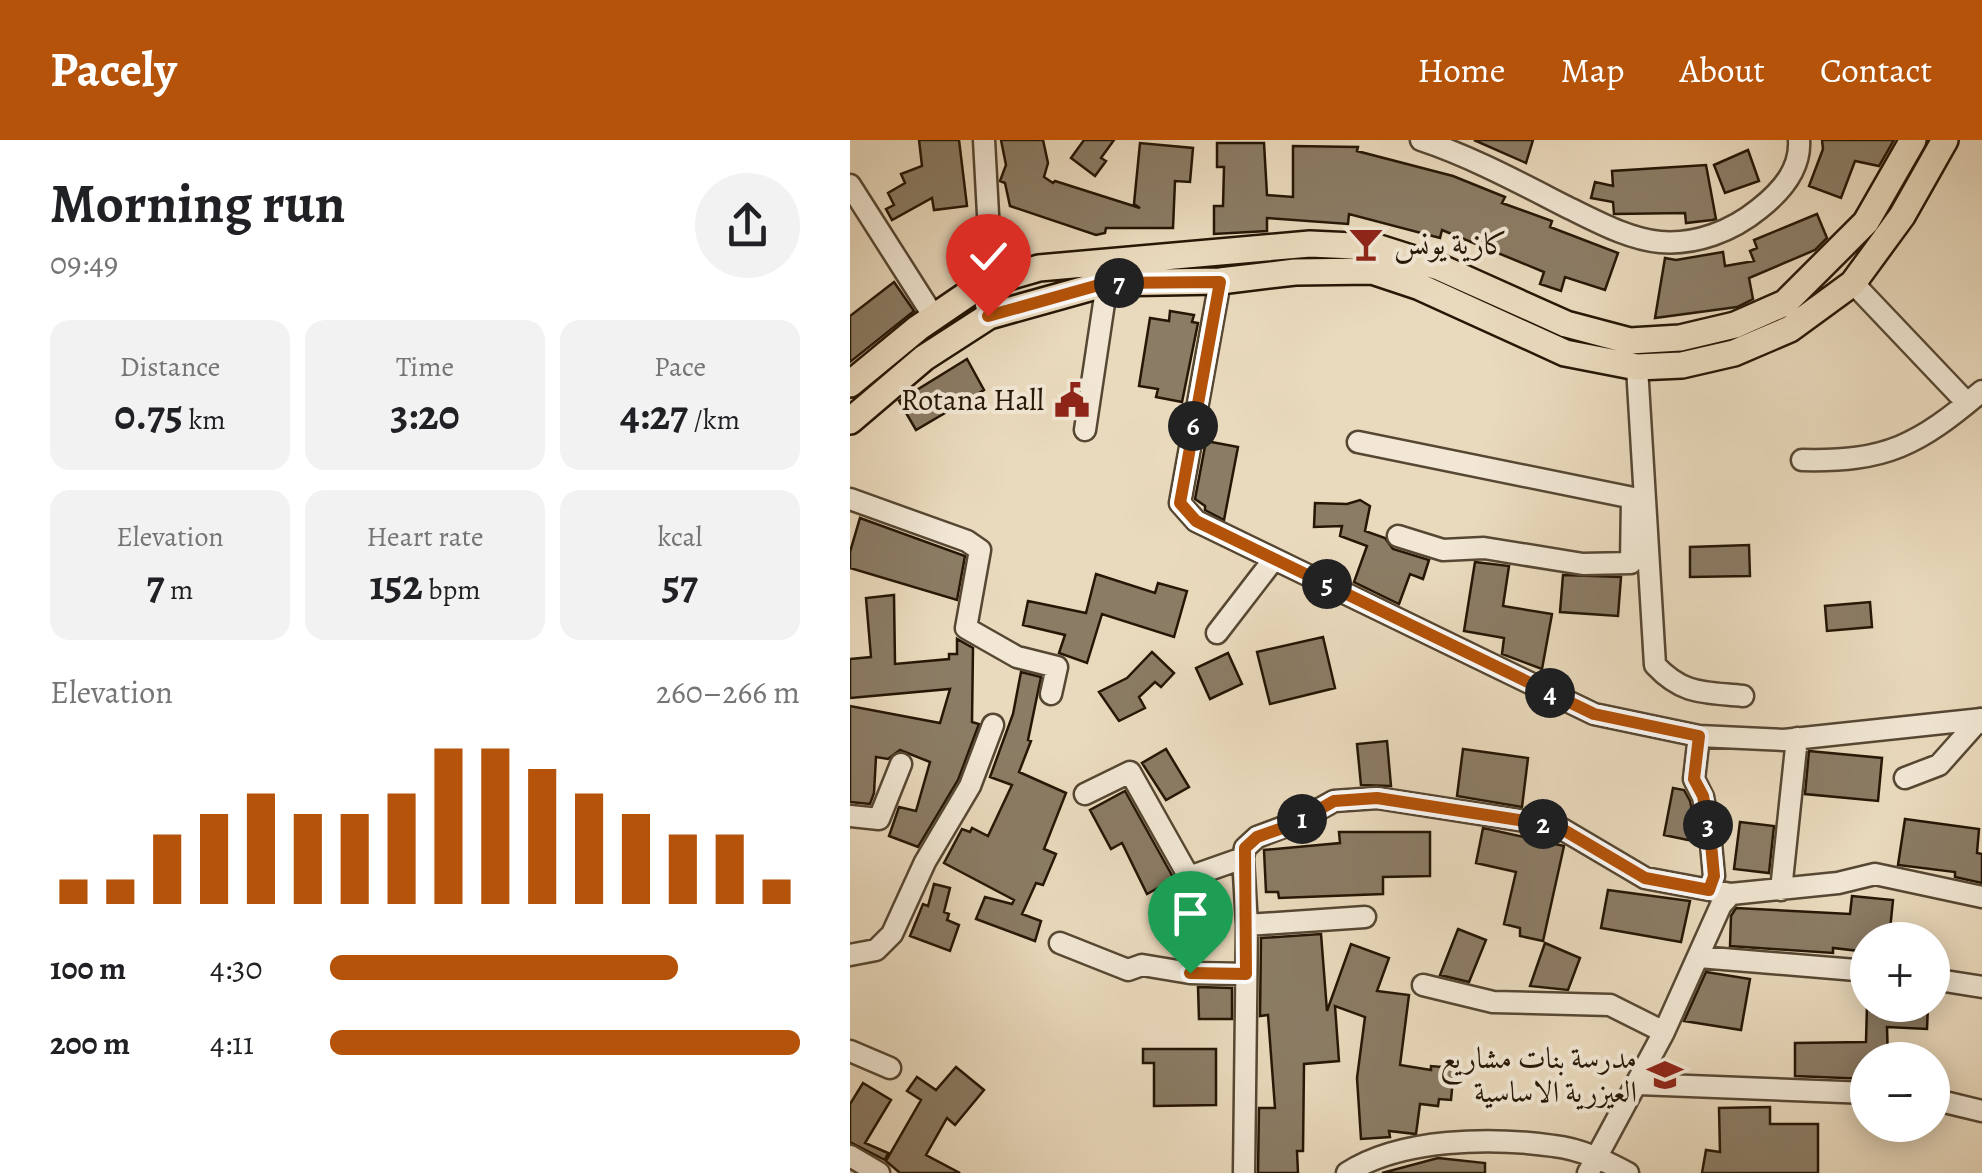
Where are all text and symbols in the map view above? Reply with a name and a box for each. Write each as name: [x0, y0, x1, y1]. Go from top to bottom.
text: Pacely: [50, 37, 177, 103]
text: Home: [1417, 46, 1505, 94]
text: Map: [1560, 46, 1624, 94]
text: About: [1679, 46, 1765, 94]
text: Contact: [1820, 46, 1932, 94]
text: Morning run: [50, 166, 345, 241]
button: share: [695, 173, 800, 278]
pin: [946, 214, 1031, 317]
place label: كازية يونس: [1394, 224, 1507, 264]
bar icon: كازية يونس: [1347, 225, 1385, 263]
icon: check: [961, 229, 1016, 284]
text: 09:49: [50, 241, 118, 285]
pin: 7: [1094, 258, 1144, 308]
text: 7: [1113, 264, 1125, 302]
text: Distance: [120, 348, 220, 386]
text: Time: [396, 348, 454, 386]
text: Pace: [654, 348, 706, 386]
place label: Rotana Hall: [901, 380, 1044, 420]
public building icon: Rotana Hall: [1053, 381, 1091, 419]
text: 0.75: [114, 386, 183, 443]
text: 3:20: [390, 386, 460, 443]
text: 4:27: [620, 386, 688, 443]
text: km: [183, 401, 226, 439]
text: /km: [688, 401, 740, 439]
pin: 6: [1168, 401, 1218, 451]
text: 6: [1186, 407, 1200, 445]
text: Elevation: [116, 518, 224, 556]
text: Heart rate: [367, 518, 483, 556]
text: kcal: [658, 518, 702, 556]
text: 7: [147, 556, 165, 613]
text: 152: [369, 556, 423, 613]
text: 57: [662, 556, 698, 613]
pin: 5: [1302, 559, 1352, 609]
text: 5: [1321, 565, 1333, 603]
text: m: [165, 571, 193, 609]
text: bpm: [423, 571, 481, 609]
pin: 4: [1525, 668, 1575, 718]
text: Elevation: [50, 670, 173, 714]
text: 260–266 m: [656, 670, 800, 714]
text: 4: [1543, 674, 1557, 712]
pin: 1: [1277, 794, 1327, 844]
pin: 2: [1518, 799, 1568, 849]
text: 1: [1297, 800, 1307, 838]
pin: 3: [1683, 800, 1733, 850]
text: 2: [1536, 805, 1550, 843]
text: 3: [1702, 806, 1714, 844]
pin: [1148, 871, 1233, 974]
icon: arrive: [1163, 886, 1218, 941]
map controls: [1850, 922, 1950, 1142]
button: +: [1850, 922, 1950, 1022]
text: 100 m: [50, 946, 126, 990]
text: 4:30: [210, 946, 262, 990]
text: 200 m: [50, 1021, 130, 1065]
text: 4:11: [210, 1021, 254, 1065]
place label: مدرسة بنات مشاريع العيزرية الاساسية: [1440, 1038, 1637, 1112]
button: −: [1850, 1042, 1950, 1142]
school or university icon: مدرسة بنات مشاريع العيزرية الاساسية: [1646, 1056, 1684, 1094]

